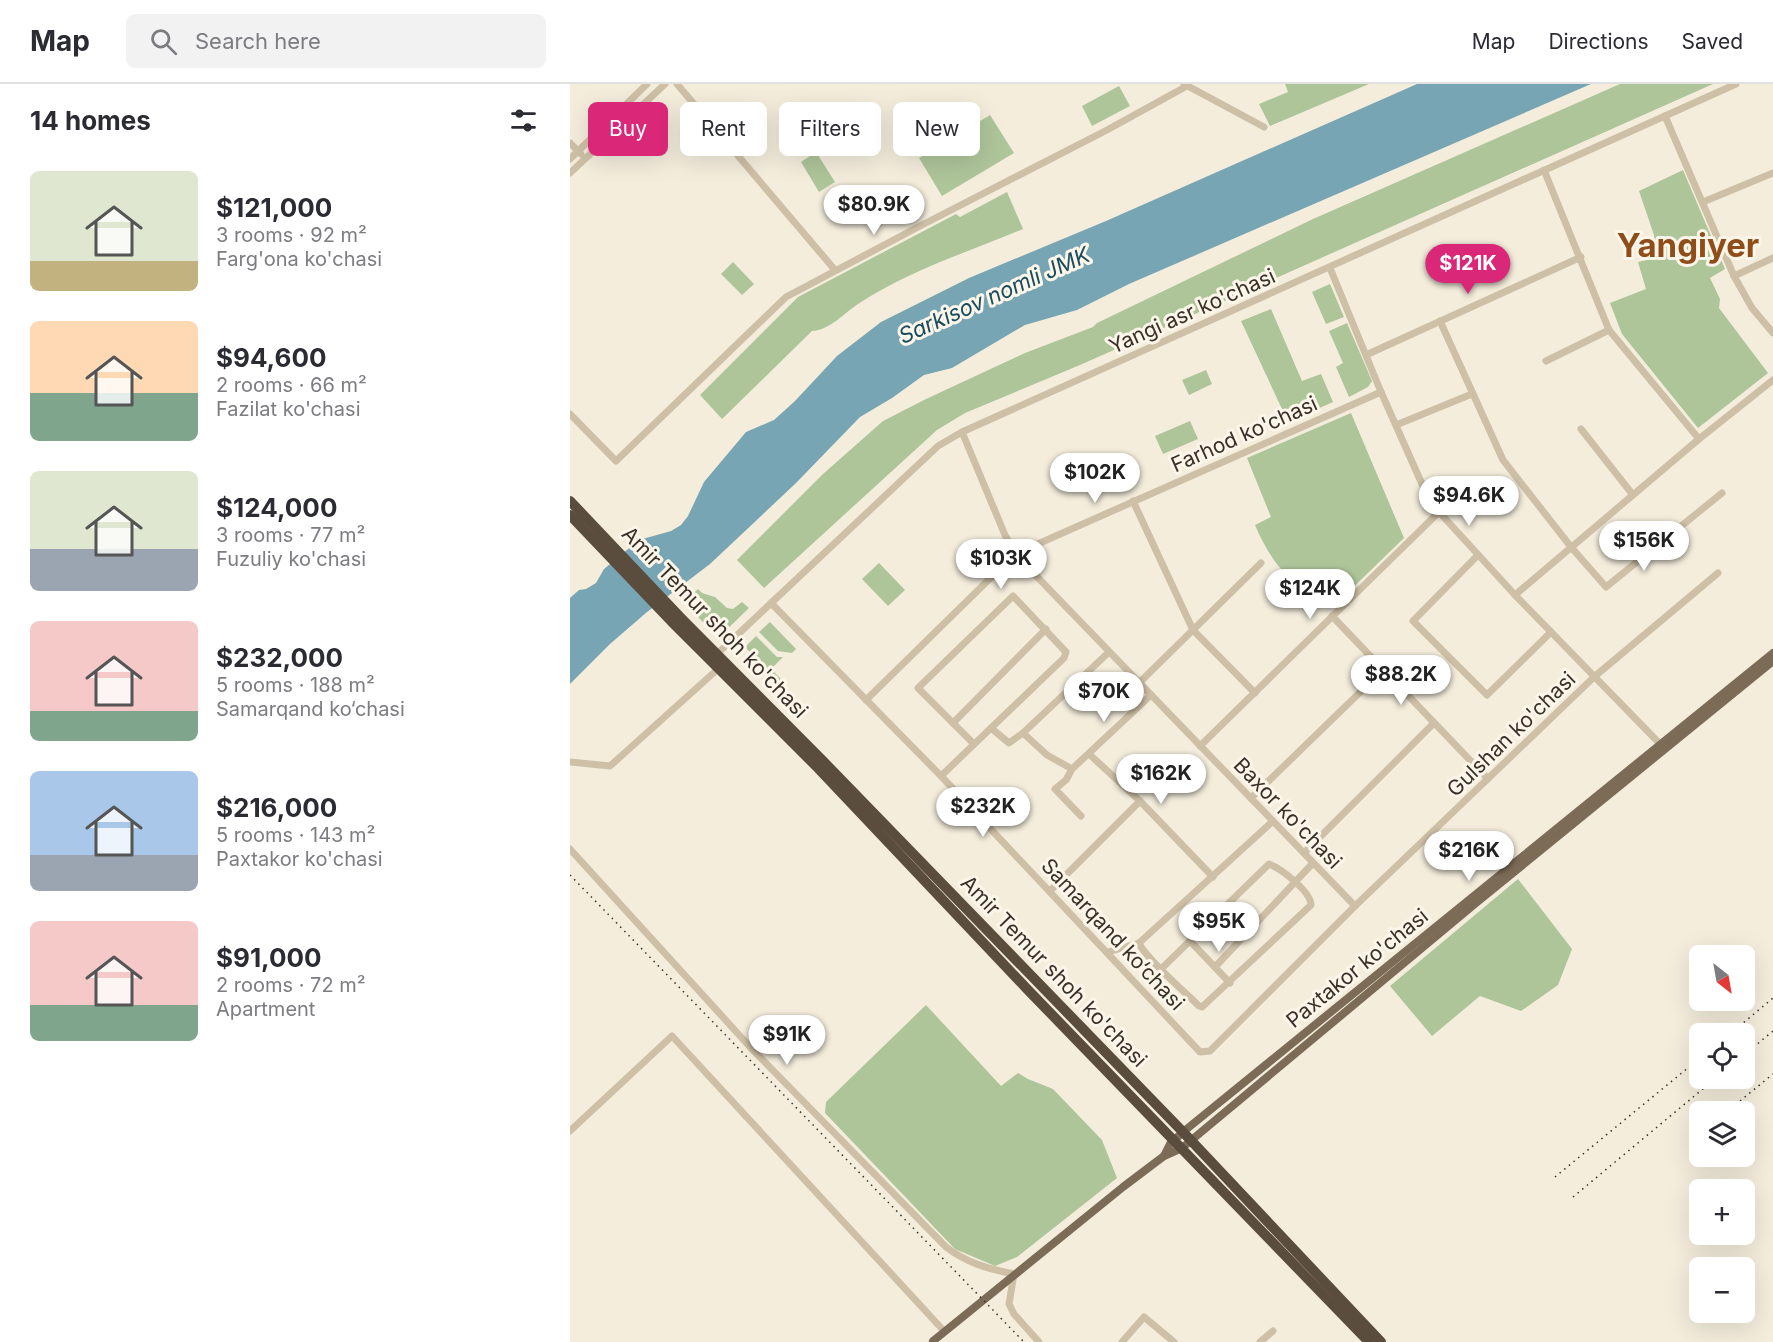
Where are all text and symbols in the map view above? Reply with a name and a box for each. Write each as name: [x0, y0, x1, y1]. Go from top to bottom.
search box: [126, 14, 546, 68]
text: Map: [30, 24, 90, 58]
icon: search: [147, 25, 180, 58]
text: Search here: [195, 28, 321, 54]
text: Map: [1472, 29, 1515, 54]
text: Directions: [1548, 29, 1649, 54]
text: Saved: [1682, 29, 1743, 54]
chip: Buy: [588, 102, 668, 156]
chip: Rent: [680, 102, 767, 156]
chip: Filters: [779, 102, 881, 156]
chip: New: [893, 102, 980, 156]
icon: filters: [507, 104, 540, 137]
text: 14 homes: [30, 105, 151, 136]
pin: $80.9K: [825, 185, 923, 236]
text: $121,000: [216, 192, 332, 223]
text: $80.9K: [838, 192, 910, 216]
icon: home: [78, 195, 150, 267]
text: 3 rooms · 92 m²: [216, 223, 367, 247]
district label: Yangiyer: [1617, 225, 1759, 265]
water label: Sarkisov nomli JMK: [895, 241, 1095, 349]
pin: $121K: [1426, 244, 1510, 295]
text: Farg'ona ko'chasi: [216, 247, 382, 271]
text: $121K: [1439, 251, 1497, 275]
street label: Yangi asr ko'chasi: [1105, 263, 1279, 359]
text: $94,600: [216, 342, 327, 373]
icon: home: [78, 345, 150, 417]
text: 2 rooms · 66 m²: [216, 373, 367, 397]
street label: Farhod ko'chasi: [1167, 391, 1321, 477]
text: Fazilat ko'chasi: [216, 397, 361, 421]
pin: $102K: [1053, 453, 1137, 504]
text: $102K: [1064, 460, 1126, 484]
pin: $94.6K: [1420, 476, 1518, 527]
text: $94.6K: [1433, 483, 1505, 507]
text: $124,000: [216, 492, 337, 523]
icon: home: [78, 495, 150, 567]
street label: Amir Temur shoh ko'chasi: [617, 521, 813, 723]
pin: $156K: [1602, 521, 1686, 572]
text: 3 rooms · 77 m²: [216, 523, 365, 547]
text: $156K: [1613, 528, 1675, 552]
pin: $103K: [959, 539, 1043, 590]
text: $103K: [970, 546, 1032, 570]
text: Fuzuliy ko'chasi: [216, 547, 366, 571]
pin: $124K: [1268, 569, 1352, 620]
text: $124K: [1279, 576, 1341, 600]
text: $232,000: [216, 642, 343, 673]
icon: home: [78, 645, 150, 717]
pin: $88.2K: [1352, 655, 1450, 706]
text: $88.2K: [1365, 662, 1437, 686]
street label: Gulshan ko'chasi: [1442, 666, 1580, 802]
pin: $70K: [1068, 672, 1140, 723]
text: 5 rooms · 188 m²: [216, 673, 375, 697]
text: $70K: [1078, 679, 1130, 703]
text: Samarqand ko‘chasi: [216, 697, 405, 721]
street label: Baxor ko'chasi: [1229, 752, 1347, 874]
pin: $162K: [1119, 754, 1203, 805]
text: $162K: [1130, 761, 1192, 785]
pin: $232K: [941, 787, 1025, 838]
text: $216,000: [216, 792, 337, 823]
text: $232K: [950, 794, 1016, 818]
icon: home: [78, 795, 150, 867]
text: 5 rooms · 143 m²: [216, 823, 375, 847]
pin: $216K: [1427, 831, 1511, 882]
text: $216K: [1438, 838, 1500, 862]
text: Paxtakor ko'chasi: [216, 847, 383, 871]
street label: Samarqand ko‘chasi: [1036, 853, 1190, 1015]
street label: Amir Temur shoh ko'chasi: [956, 870, 1152, 1072]
pin: $95K: [1183, 902, 1255, 953]
street label: Paxtakor ko'chasi: [1281, 903, 1433, 1033]
text: $95K: [1192, 909, 1246, 933]
text: $91,000: [216, 942, 322, 973]
icon: home: [78, 945, 150, 1017]
north arrow: [1689, 945, 1755, 1011]
map controls: [1689, 945, 1755, 1323]
text: 2 rooms · 72 m²: [216, 973, 366, 997]
text: Apartment: [216, 997, 315, 1021]
pin: $91K: [751, 1015, 823, 1066]
text: $91K: [762, 1022, 812, 1046]
button: locate: [1689, 1023, 1755, 1089]
button: layers: [1689, 1101, 1755, 1167]
button: +: [1689, 1179, 1755, 1245]
button: −: [1689, 1257, 1755, 1323]

